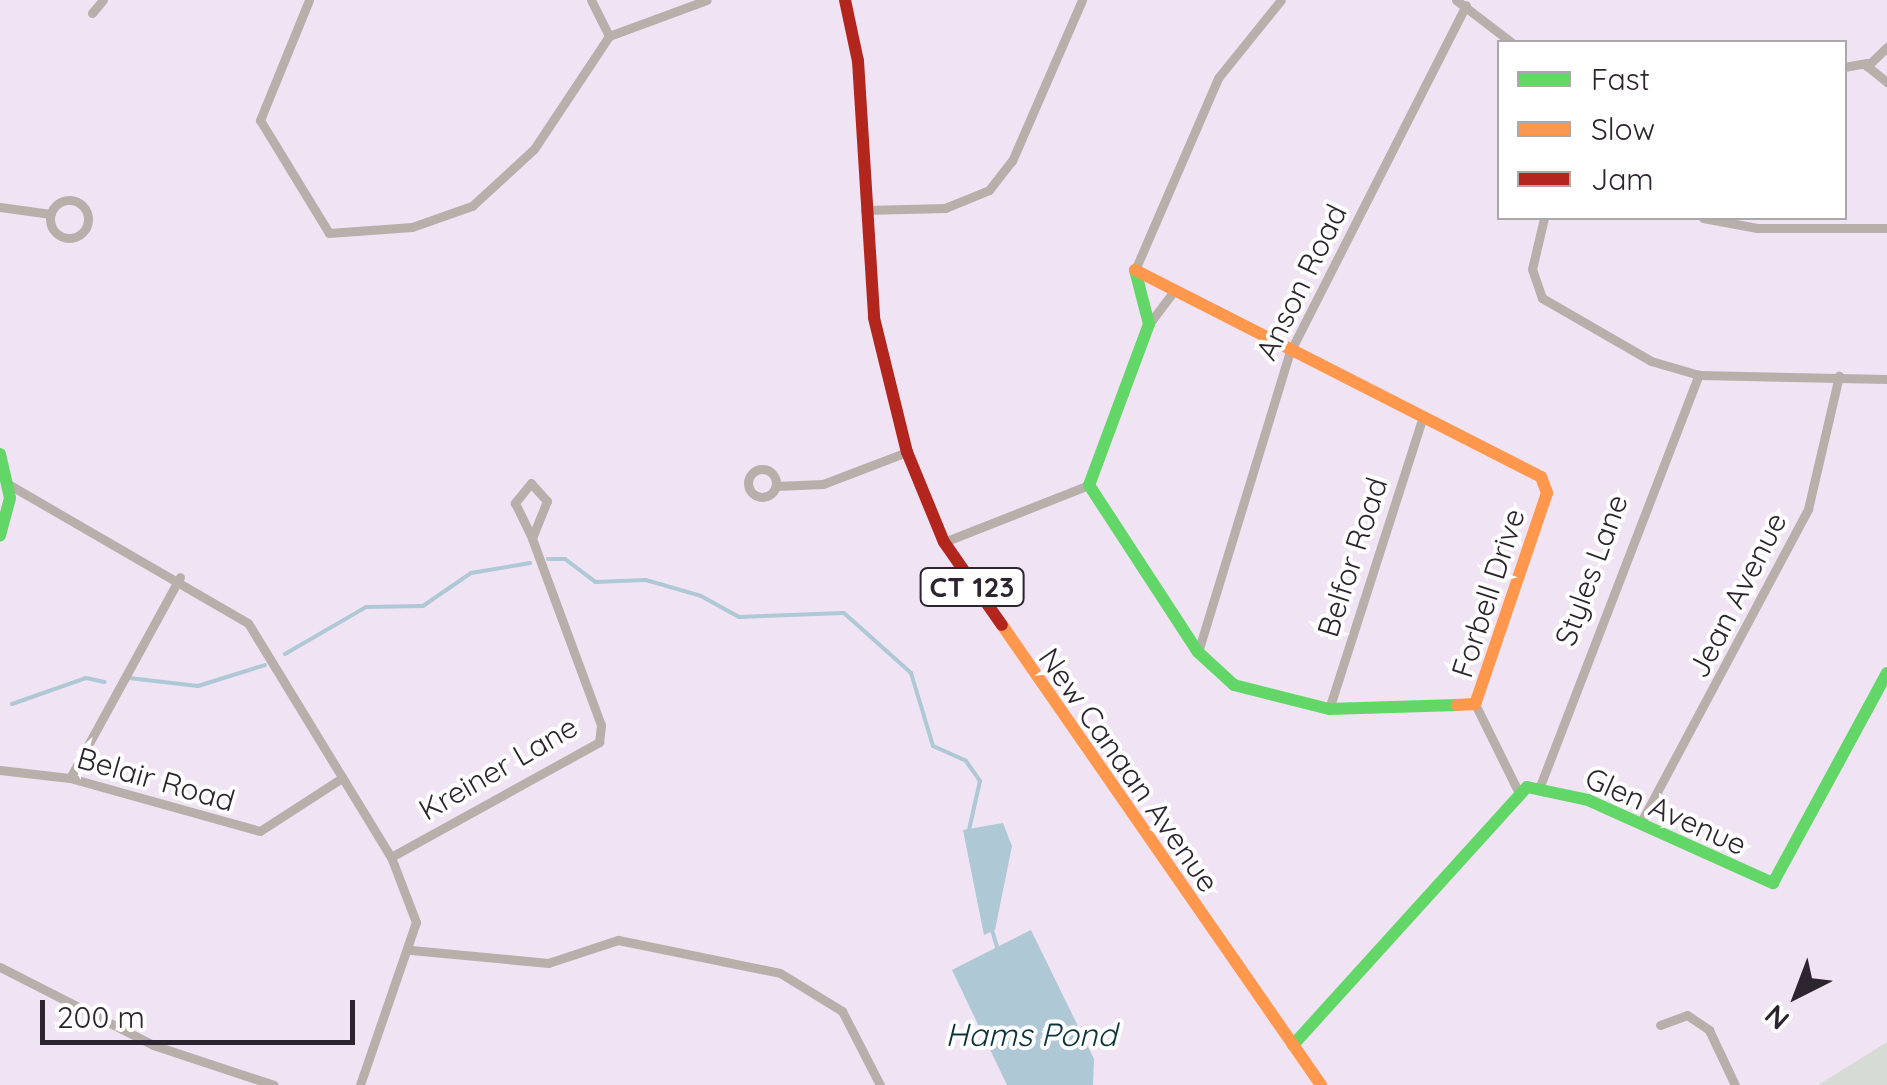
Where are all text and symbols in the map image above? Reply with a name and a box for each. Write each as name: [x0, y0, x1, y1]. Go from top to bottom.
legend: [1497, 40, 1847, 220]
text: Fast: [1591, 60, 1650, 98]
text: Slow: [1591, 110, 1655, 148]
text: Jam: [1591, 160, 1654, 198]
street label: Anson Road: [1248, 198, 1354, 366]
street label: Belfor Road: [1309, 473, 1395, 641]
street label: Styles Lane: [1547, 489, 1635, 651]
street label: Forbell Drive: [1444, 504, 1532, 682]
street label: Jean Avenue: [1680, 506, 1794, 684]
road number: CT 123: [920, 564, 1024, 610]
street label: New Canaan Avenue: [1031, 641, 1227, 899]
street label: Kreiner Lane: [412, 708, 584, 828]
street label: Belair Road: [73, 739, 239, 819]
street label: Glen Avenue: [1580, 759, 1752, 863]
north arrow: [1747, 945, 1847, 1045]
scale bar: [45, 980, 360, 1042]
text: 200 m: [57, 998, 145, 1036]
text: N: [1757, 998, 1796, 1038]
water label: Hams Pond: [945, 1015, 1117, 1053]

